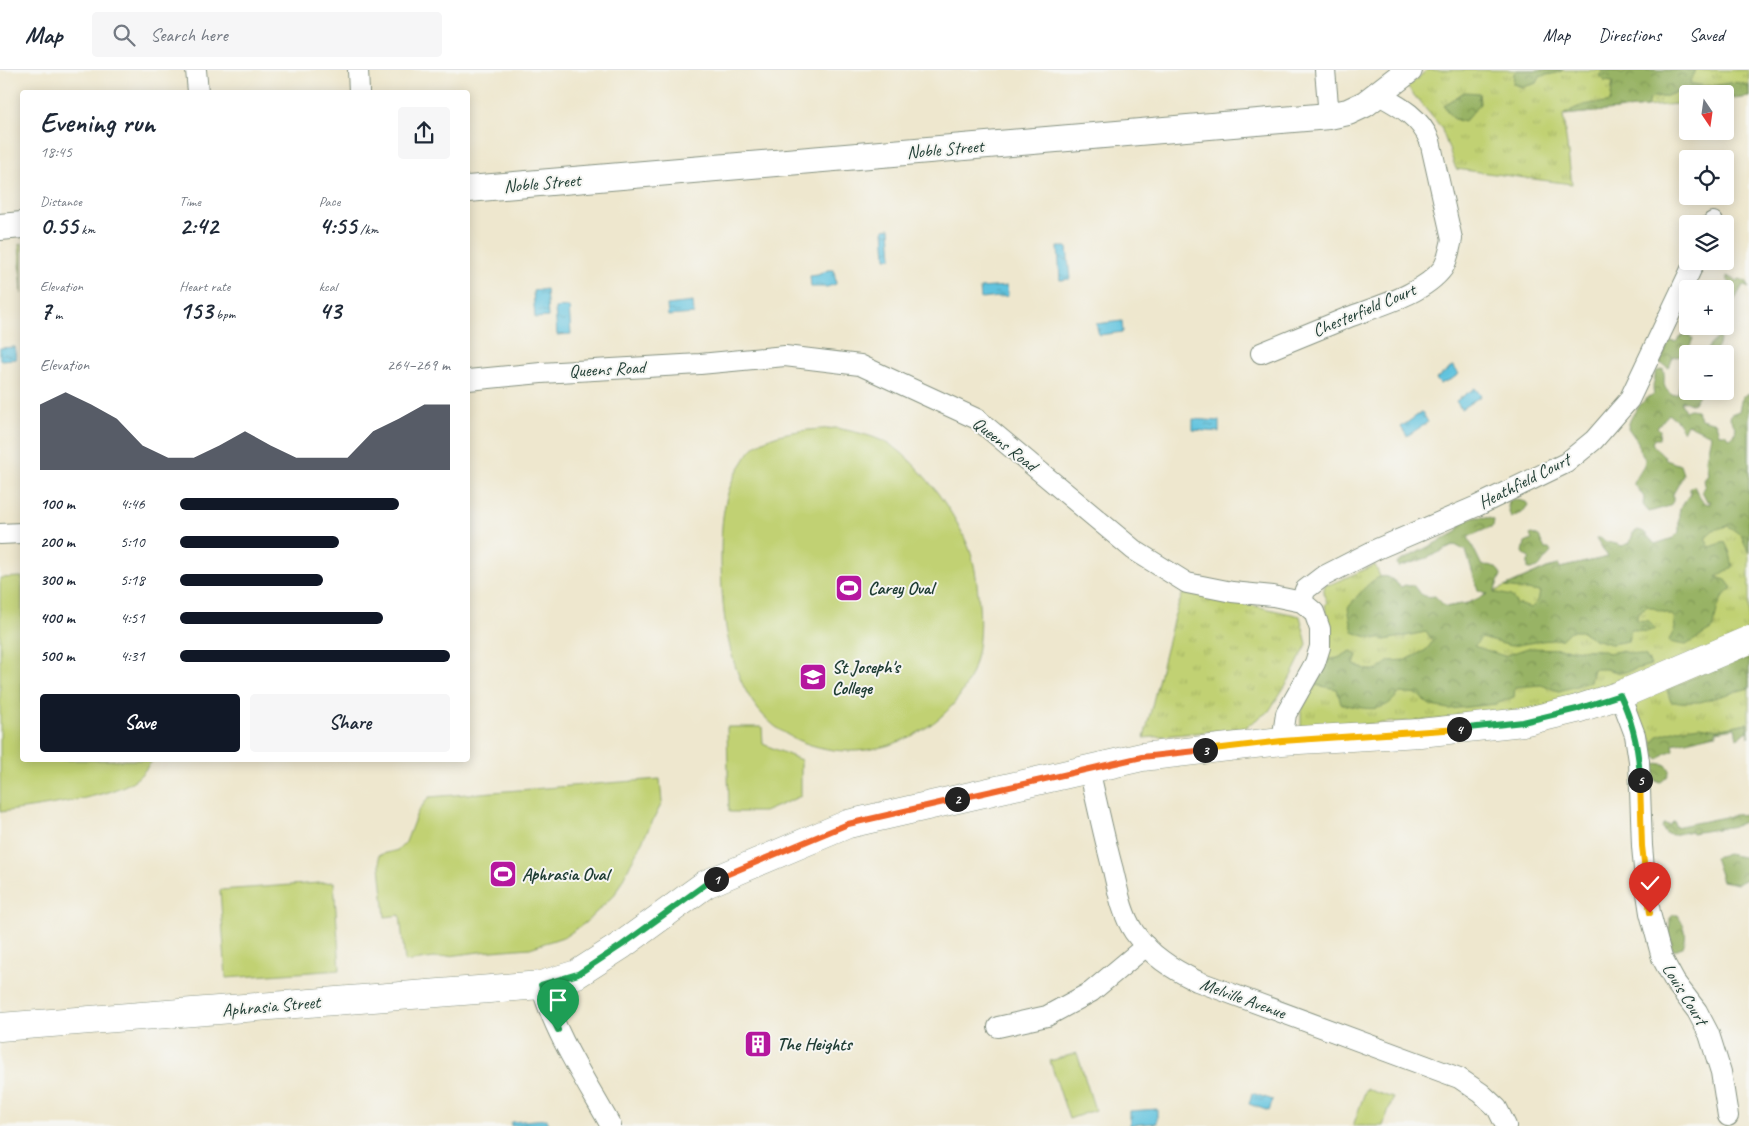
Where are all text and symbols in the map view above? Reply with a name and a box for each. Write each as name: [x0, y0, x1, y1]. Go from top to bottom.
search box: [92, 12, 442, 57]
text: Map: [25, 20, 62, 50]
icon: search: [110, 21, 138, 49]
text: Search here: [150, 23, 228, 47]
text: Map: [1543, 24, 1570, 46]
text: Directions: [1598, 24, 1661, 46]
text: Saved: [1689, 24, 1724, 46]
north arrow: [1679, 85, 1734, 140]
map controls: [1679, 85, 1734, 400]
text: Evening run: [40, 105, 155, 140]
button: share: [398, 107, 450, 159]
street label: Noble Street: [906, 135, 986, 163]
text: 18:45: [40, 142, 72, 162]
button: locate: [1679, 150, 1734, 205]
street label: Noble Street: [503, 169, 583, 197]
text: Distance: [40, 193, 82, 210]
text: Time: [179, 193, 201, 210]
text: Pace: [319, 193, 340, 210]
text: 0.55: [40, 210, 78, 242]
text: 2:42: [179, 210, 218, 242]
text: 4:55: [319, 210, 357, 242]
button: layers: [1679, 215, 1734, 270]
text: km: [78, 221, 95, 238]
text: /km: [357, 221, 378, 238]
text: Elevation: [40, 278, 83, 295]
text: Heart rate: [179, 278, 230, 295]
text: kcal: [319, 278, 337, 295]
street label: Chesterfield Court: [1309, 278, 1421, 342]
button: +: [1679, 280, 1734, 335]
text: 7: [40, 295, 51, 327]
text: 153: [179, 295, 213, 327]
text: 43: [319, 295, 341, 327]
text: m: [51, 306, 62, 323]
text: bpm: [213, 306, 235, 323]
button: −: [1679, 345, 1734, 400]
text: Elevation: [40, 355, 89, 375]
text: 264–269 m: [387, 355, 450, 375]
street label: Queens Road: [568, 356, 649, 382]
street label: Queens Road: [968, 412, 1044, 478]
street label: Heathfield Court: [1475, 447, 1576, 513]
text: 100 m: [40, 494, 75, 514]
text: 4:46: [120, 494, 145, 514]
text: 200 m: [40, 532, 75, 552]
text: 5:10: [120, 532, 145, 552]
text: 300 m: [40, 570, 75, 590]
text: 5:18: [120, 570, 145, 590]
sports icon: Carey Oval: [834, 573, 864, 603]
place label: Carey Oval: [868, 577, 937, 599]
text: 400 m: [40, 608, 75, 628]
text: 4:51: [120, 608, 145, 628]
text: 500 m: [40, 646, 74, 666]
text: 4:31: [120, 646, 145, 666]
place label: St Joseph's College: [832, 656, 902, 699]
school or university icon: St Joseph's College: [798, 662, 828, 692]
button: Save: [40, 694, 240, 752]
button: Share: [250, 694, 450, 752]
pin: 4: [1446, 716, 1472, 742]
text: 4: [1456, 721, 1463, 738]
pin: 3: [1192, 738, 1218, 762]
text: 3: [1202, 742, 1209, 759]
pin: 5: [1628, 768, 1652, 792]
text: 5: [1637, 772, 1644, 789]
pin: 2: [944, 786, 970, 812]
text: 2: [954, 791, 961, 808]
sports icon: Aphrasia Oval: [488, 859, 518, 889]
pin: [1629, 862, 1671, 913]
place label: Aphrasia Oval: [522, 863, 613, 885]
pin: 1: [704, 866, 728, 892]
icon: check: [1636, 869, 1664, 897]
text: 1: [713, 871, 720, 888]
street label: Louis Court: [1657, 959, 1714, 1032]
street label: Melville Avenue: [1197, 972, 1290, 1024]
pin: [537, 979, 579, 1030]
icon: arrive: [544, 986, 572, 1014]
street label: Aphrasia Street: [221, 991, 323, 1021]
building icon: The Heights: [743, 1029, 773, 1059]
place label: The Heights: [777, 1033, 853, 1055]

